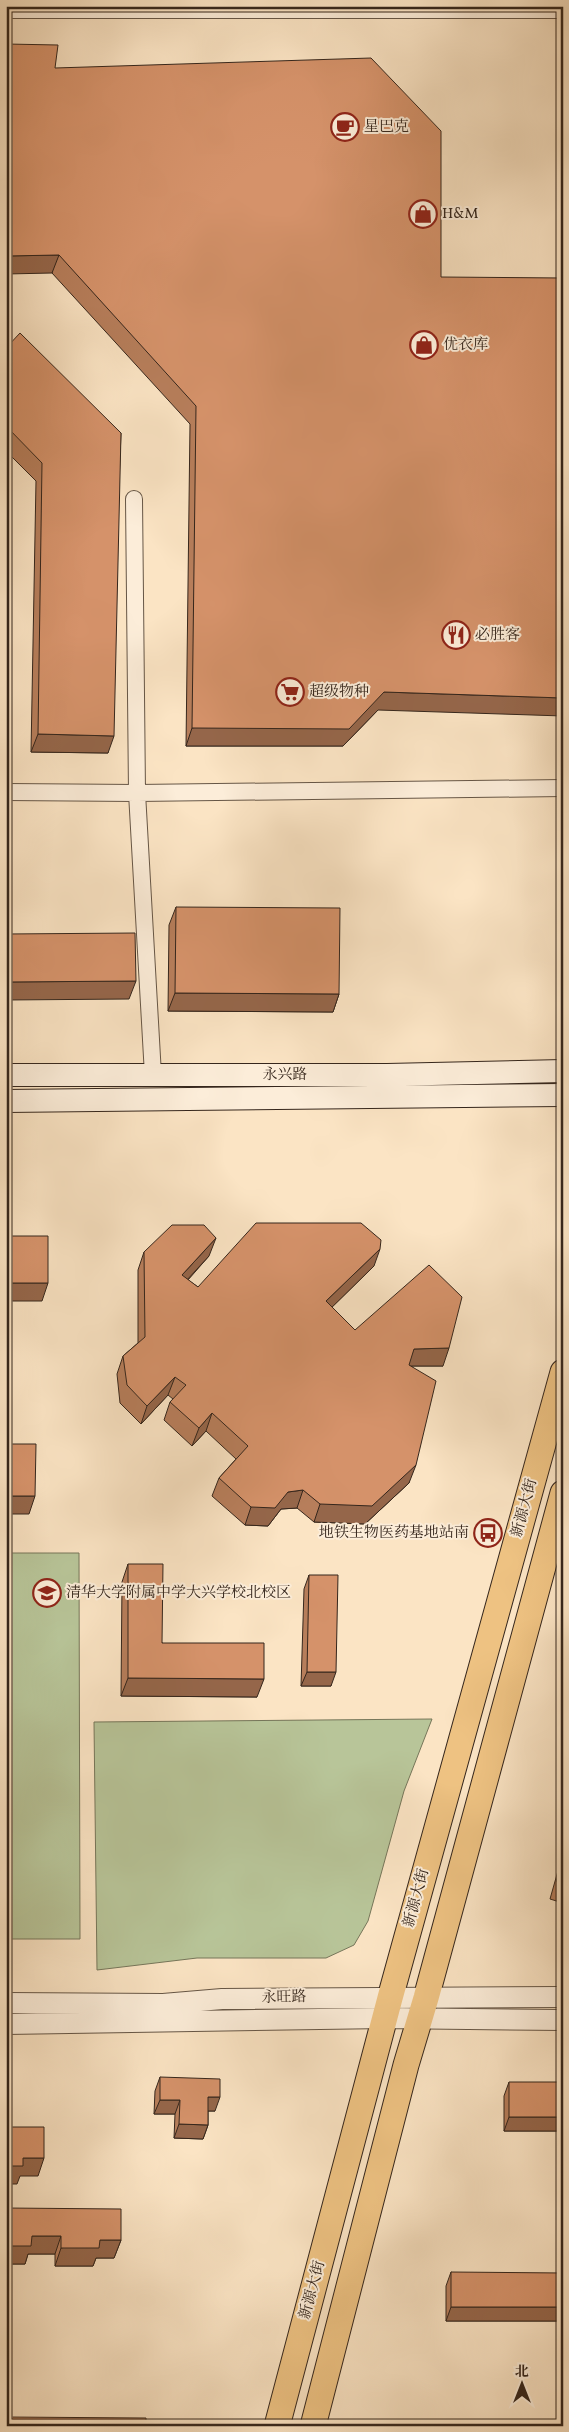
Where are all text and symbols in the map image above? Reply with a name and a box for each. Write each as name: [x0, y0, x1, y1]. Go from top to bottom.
cafe icon: 星巴克: [330, 112, 360, 142]
place label: 星巴克: [364, 117, 409, 138]
shop icon: H&M: [408, 199, 438, 229]
place label: H&M: [442, 204, 478, 225]
shop icon: 优衣库: [409, 330, 439, 360]
place label: 优衣库: [443, 335, 488, 356]
restaurant icon: 必胜客: [441, 620, 471, 650]
place label: 必胜客: [475, 625, 520, 646]
supermarket icon: 超级物种: [275, 677, 305, 707]
place label: 超级物种: [309, 682, 369, 703]
street label: 永兴路: [262, 1065, 308, 1086]
street label: 新源大街: [507, 1476, 543, 1540]
bus stop icon: 地铁生物医药基地站南: [473, 1518, 503, 1548]
place label: 地铁生物医药基地站南: [319, 1523, 469, 1544]
school or university icon: 清华大学附属中学大兴学校北校区: [32, 1578, 62, 1608]
place label: 清华大学附属中学大兴学校北校区: [66, 1583, 291, 1604]
street label: 新源大街: [399, 1866, 435, 1930]
street label: 永旺路: [261, 1987, 307, 2009]
street label: 新源大街: [295, 2258, 331, 2322]
north arrow: [496, 2360, 546, 2410]
text: 北: [515, 2363, 529, 2382]

